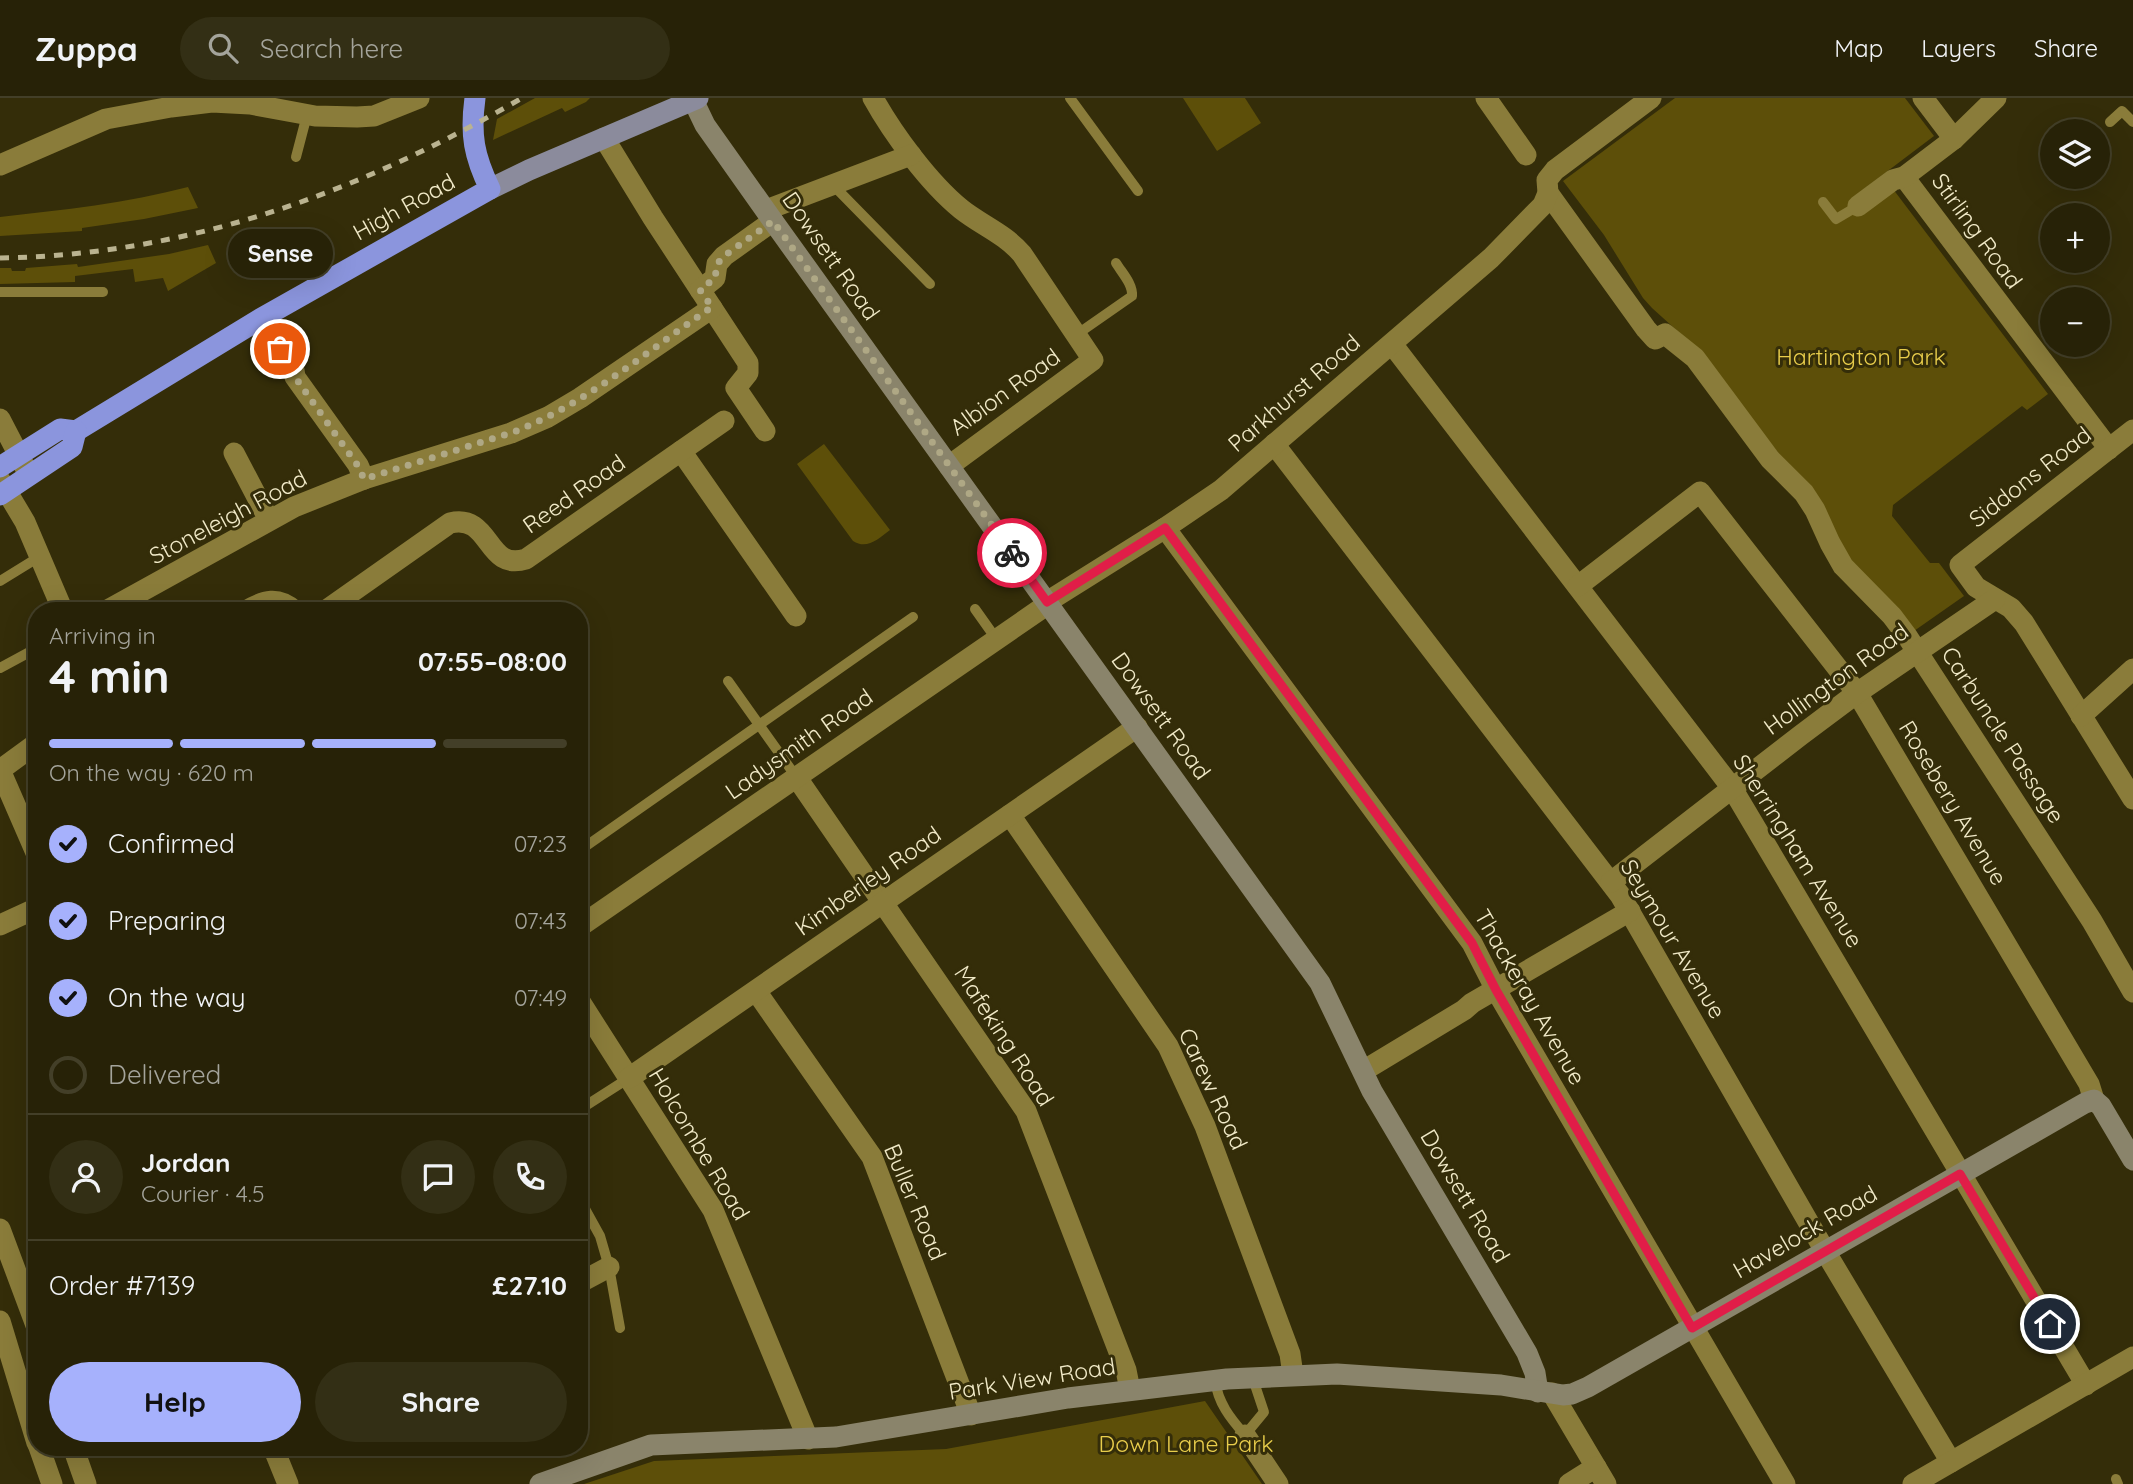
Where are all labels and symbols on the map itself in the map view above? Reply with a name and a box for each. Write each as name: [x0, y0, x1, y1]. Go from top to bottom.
street label: High Road: [348, 167, 460, 246]
street label: Stirling Road: [1926, 167, 2029, 294]
street label: Dowsett Road: [776, 186, 886, 326]
callout: Sense: [228, 230, 332, 279]
pin: [250, 319, 310, 379]
street label: Parkhurst Road: [1222, 327, 1366, 458]
street label: Albion Road: [944, 342, 1066, 441]
park label: Hartington Park: [1776, 342, 1946, 371]
street label: Siddons Road: [1963, 420, 2097, 533]
street label: Reed Road: [517, 448, 631, 539]
street label: Stoneleigh Road: [144, 463, 312, 570]
courier: [977, 518, 1047, 588]
street label: Hollington Road: [1758, 616, 1914, 741]
street label: Carbuncle Passage: [1936, 641, 2071, 828]
street label: Dowsett Road: [1105, 646, 1217, 785]
street label: Ladysmith Road: [719, 682, 878, 805]
street label: Rosebery Avenue: [1893, 715, 2014, 890]
street label: Sherringham Avenue: [1727, 749, 1870, 953]
street label: Kimberley Road: [789, 820, 946, 942]
street label: Seymour Avenue: [1614, 854, 1732, 1024]
street label: Thackeray Avenue: [1468, 904, 1593, 1090]
street label: Mafeking Road: [948, 960, 1061, 1111]
street label: Carew Road: [1173, 1023, 1254, 1154]
street label: Holcombe Road: [643, 1062, 756, 1225]
street label: Dowsett Road: [1414, 1124, 1517, 1268]
street label: Buller Road: [878, 1139, 953, 1264]
street label: Havelock Road: [1727, 1179, 1882, 1285]
pin: [2020, 1294, 2080, 1354]
street label: Park View Road: [946, 1351, 1118, 1406]
park label: Down Lane Park: [1099, 1429, 1273, 1458]

